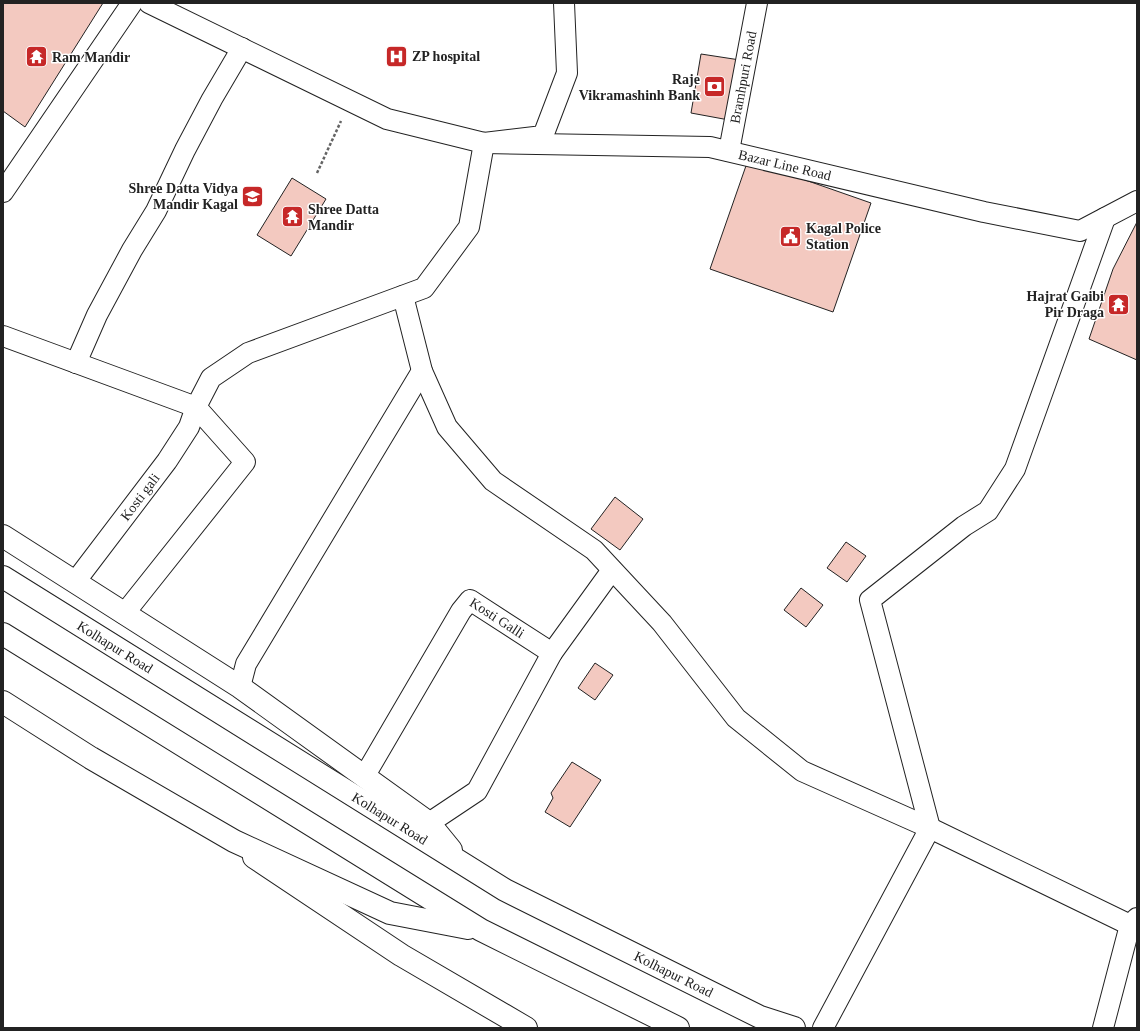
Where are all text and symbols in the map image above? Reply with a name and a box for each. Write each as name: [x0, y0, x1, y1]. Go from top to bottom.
street label: Bramhpuri Road: [727, 30, 759, 125]
hospital icon: ZP hospital: [384, 43, 410, 69]
temple icon: Ram Mandir: [23, 44, 49, 70]
place label: ZP hospital: [412, 49, 480, 64]
place label: Ram Mandir: [52, 50, 130, 65]
place label: Raje Vikramashinh Bank: [579, 72, 700, 103]
bank icon: Raje Vikramashinh Bank: [702, 74, 728, 100]
street label: Bazar Line Road: [737, 147, 833, 183]
place label: Shree Datta Vidya Mandir Kagal: [129, 181, 238, 212]
school or university icon: Shree Datta Vidya Mandir Kagal: [240, 183, 266, 209]
place label: Shree Datta Mandir: [308, 202, 379, 233]
temple icon: Shree Datta Mandir: [279, 204, 305, 230]
place label: Kagal Police Station: [806, 221, 881, 252]
public building icon: Kagal Police Station: [778, 223, 804, 249]
place label: Hajrat Gaibi Pir Draga: [1027, 289, 1104, 320]
temple icon: Hajrat Gaibi Pir Draga: [1106, 291, 1132, 317]
street label: Kosti gali: [117, 470, 162, 523]
street label: Kosti Galli: [467, 595, 527, 641]
street label: Kolhapur Road: [75, 618, 155, 676]
street label: Kolhapur Road: [350, 789, 430, 847]
street label: Kolhapur Road: [632, 948, 715, 1000]

